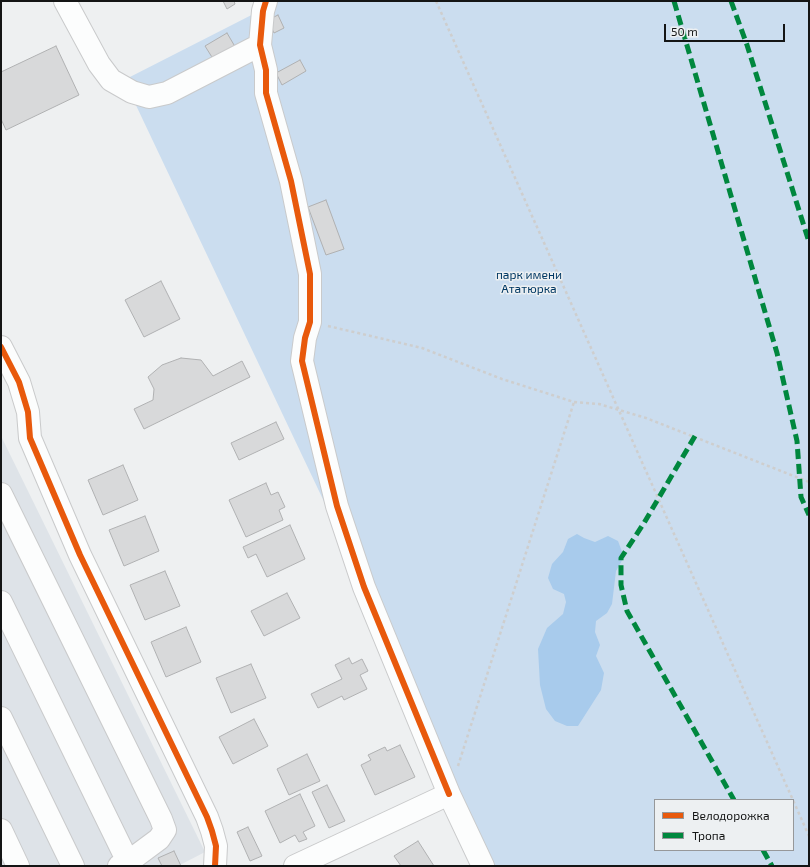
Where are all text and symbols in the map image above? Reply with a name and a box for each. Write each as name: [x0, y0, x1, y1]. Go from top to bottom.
scale bar: [666, 16, 787, 42]
text: 50 m: [671, 24, 698, 38]
park label: парк имени Ататюрка: [496, 268, 562, 296]
legend: [654, 799, 794, 851]
text: Велодорожка: [692, 808, 770, 822]
text: Тропа: [692, 828, 725, 842]

